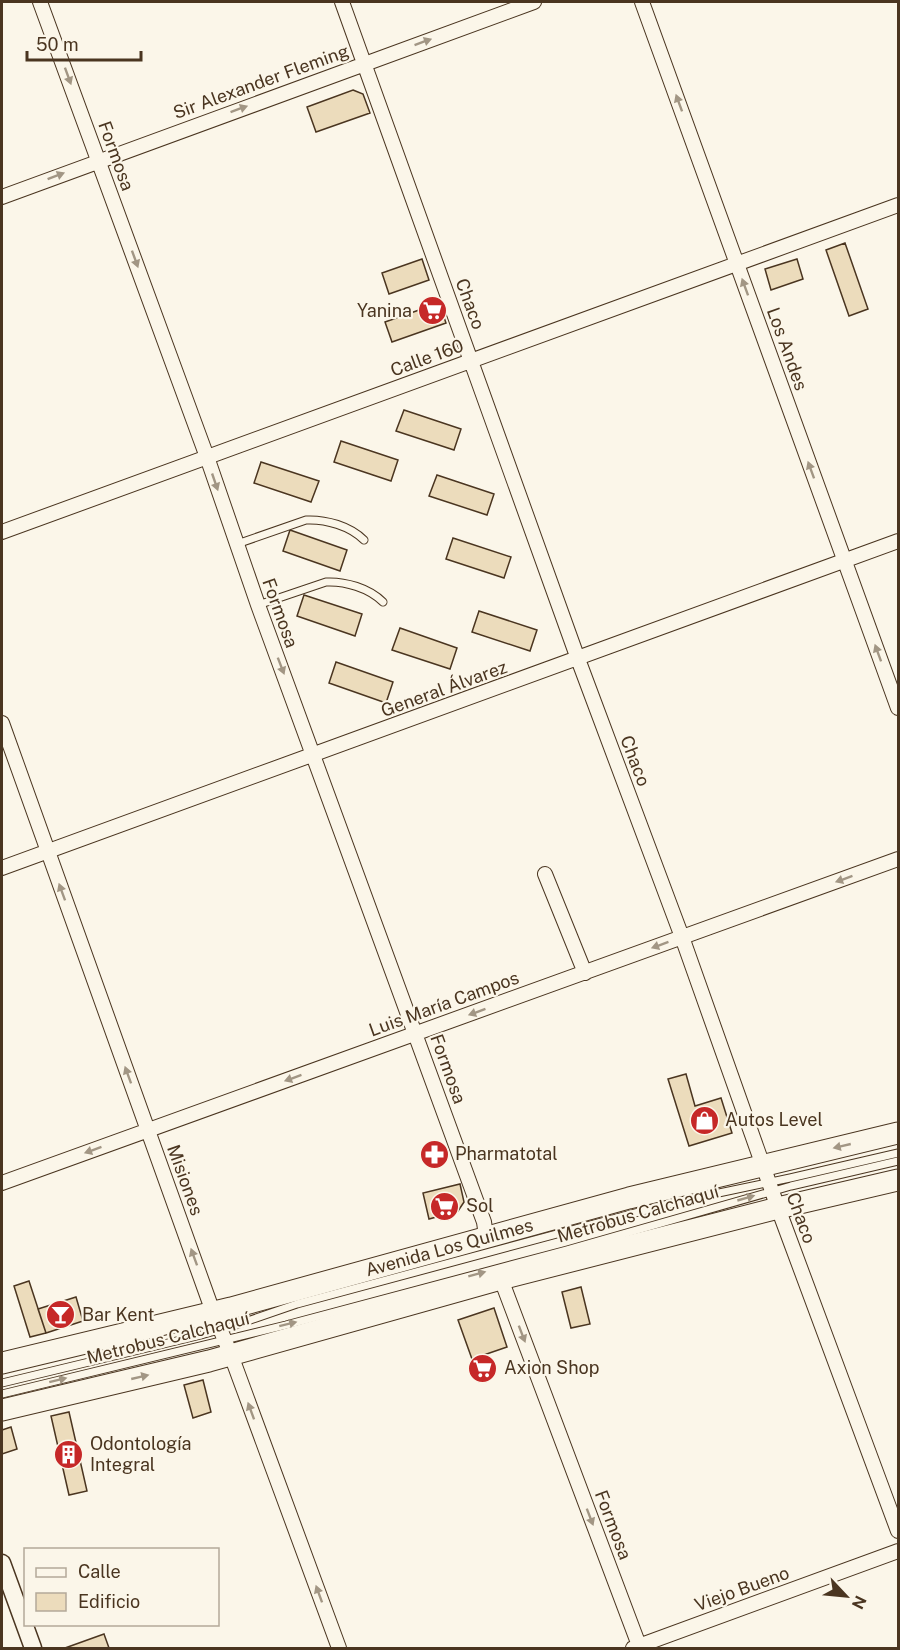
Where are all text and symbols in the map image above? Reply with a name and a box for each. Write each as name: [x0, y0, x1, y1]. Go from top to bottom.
scale bar: [27, 24, 141, 62]
text: 50 m: [36, 34, 79, 55]
one-way arrow: [414, 37, 432, 47]
street label: Sir Alexander Fleming: [170, 40, 352, 123]
one-way arrow: [63, 67, 73, 85]
one-way arrow: [673, 94, 683, 112]
one-way arrow: [230, 104, 248, 113]
street label: Formosa: [94, 118, 139, 193]
one-way arrow: [47, 171, 65, 180]
one-way arrow: [130, 250, 140, 268]
street label: Chaco: [452, 276, 489, 332]
one-way arrow: [740, 277, 750, 295]
supermarket icon: Yanina: [417, 295, 449, 327]
place label: Yanina: [357, 300, 412, 321]
street label: Los Andes: [763, 304, 812, 393]
street label: Calle 160: [387, 335, 466, 380]
one-way arrow: [806, 461, 816, 479]
one-way arrow: [211, 473, 221, 491]
street label: Formosa: [258, 575, 303, 650]
one-way arrow: [873, 644, 882, 662]
street label: General Álvarez: [378, 655, 510, 721]
one-way arrow: [276, 657, 286, 675]
street label: Chaco: [616, 733, 655, 789]
one-way arrow: [834, 874, 852, 884]
one-way arrow: [56, 883, 66, 901]
one-way arrow: [651, 941, 669, 951]
street label: Luis María Campos: [366, 967, 522, 1040]
one-way arrow: [468, 1007, 486, 1017]
street label: Formosa: [426, 1031, 471, 1106]
one-way arrow: [123, 1066, 133, 1084]
one-way arrow: [284, 1073, 302, 1083]
shop icon: Autos Level: [688, 1104, 720, 1136]
place label: Autos Level: [725, 1109, 823, 1130]
pharmacy icon: Pharmatotal: [418, 1138, 450, 1170]
street label: Misiones: [163, 1142, 208, 1218]
one-way arrow: [832, 1142, 851, 1152]
place label: Pharmatotal: [455, 1143, 558, 1164]
one-way arrow: [84, 1146, 102, 1155]
street label: Metrobus Calchaquí: [555, 1180, 722, 1247]
supermarket icon: Sol: [429, 1190, 461, 1222]
street label: Chaco: [783, 1190, 820, 1246]
one-way arrow: [736, 1193, 755, 1203]
place label: Sol: [466, 1195, 494, 1216]
street label: Avenida Los Quilmes: [363, 1214, 535, 1280]
one-way arrow: [188, 1248, 198, 1266]
one-way arrow: [468, 1269, 486, 1278]
bar icon: Bar Kent: [45, 1299, 77, 1331]
place label: Bar Kent: [82, 1304, 154, 1325]
street label: Metrobus Calchaquí: [84, 1307, 252, 1368]
one-way arrow: [279, 1318, 298, 1328]
one-way arrow: [517, 1325, 527, 1343]
supermarket icon: Axion Shop: [467, 1352, 499, 1384]
place label: Axion Shop: [504, 1357, 599, 1378]
one-way arrow: [131, 1372, 150, 1381]
one-way arrow: [49, 1375, 67, 1385]
one-way arrow: [246, 1401, 256, 1419]
place label: Odontología Integral: [90, 1433, 192, 1475]
building icon: Odontología Integral: [53, 1438, 85, 1470]
street label: Formosa: [591, 1487, 636, 1562]
one-way arrow: [586, 1508, 596, 1526]
legend: [24, 1548, 219, 1626]
text: Calle: [78, 1561, 121, 1582]
street label: Viejo Bueno: [692, 1562, 792, 1615]
north arrow: [816, 1566, 876, 1626]
one-way arrow: [313, 1584, 323, 1602]
text: Edificio: [78, 1591, 140, 1612]
text: N: [848, 1593, 870, 1612]

